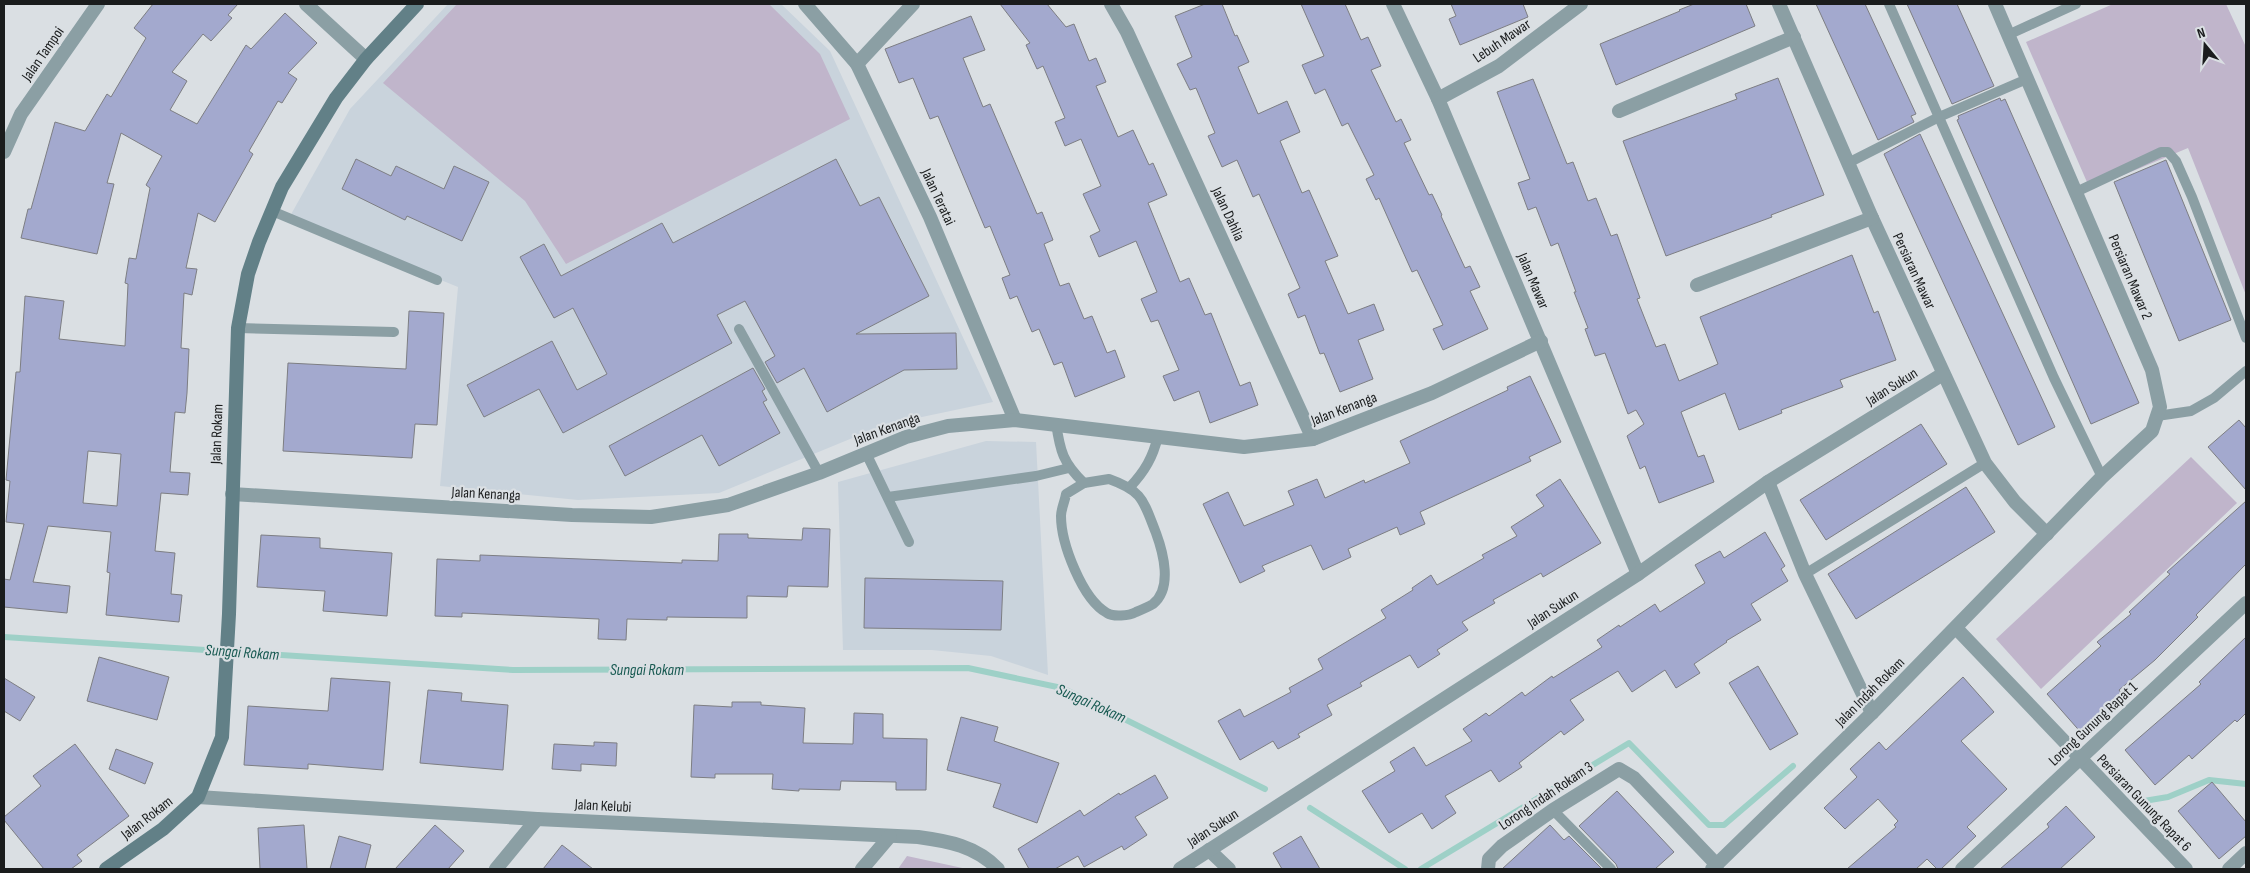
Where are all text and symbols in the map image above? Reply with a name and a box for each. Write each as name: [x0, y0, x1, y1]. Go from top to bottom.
street label: Lebuh Mawar: [1469, 14, 1535, 67]
north arrow: [2180, 20, 2230, 70]
street label: Jalan Tampoi: [17, 23, 69, 86]
text: N: [2195, 24, 2207, 42]
street label: Jalan Teratai: [916, 165, 959, 229]
street label: Jalan Dahlia: [1207, 183, 1249, 244]
street label: Persiaran Mawar: [1888, 230, 1940, 313]
street label: Persiaran Mawar 2: [2104, 232, 2156, 322]
street label: Jalan Mawar: [1512, 249, 1554, 313]
street label: Jalan Sukun: [1862, 364, 1921, 411]
street label: Jalan Kenanga: [1307, 388, 1380, 431]
street label: Jalan Rokam: [206, 404, 228, 465]
street label: Jalan Kenanga: [850, 408, 923, 450]
street label: Jalan Kenanga: [450, 483, 521, 505]
street label: Jalan Sukun: [1523, 585, 1582, 633]
water label: Sungai Rokam: [204, 641, 280, 665]
street label: Jalan Indah Rokam: [1831, 653, 1909, 731]
water label: Sungai Rokam: [610, 661, 684, 680]
street label: Lorong Gunung Rapat 1: [2045, 677, 2142, 770]
water label: Sungai Rokam: [1053, 680, 1129, 728]
street label: Persiaran Gunung Rapat 6: [2093, 750, 2195, 856]
street label: Lorong Indah Rokam 3: [1495, 757, 1597, 835]
street label: Jalan Rokam: [117, 792, 177, 845]
street label: Jalan Kelubi: [573, 795, 632, 817]
street label: Jalan Sukun: [1183, 804, 1242, 852]

